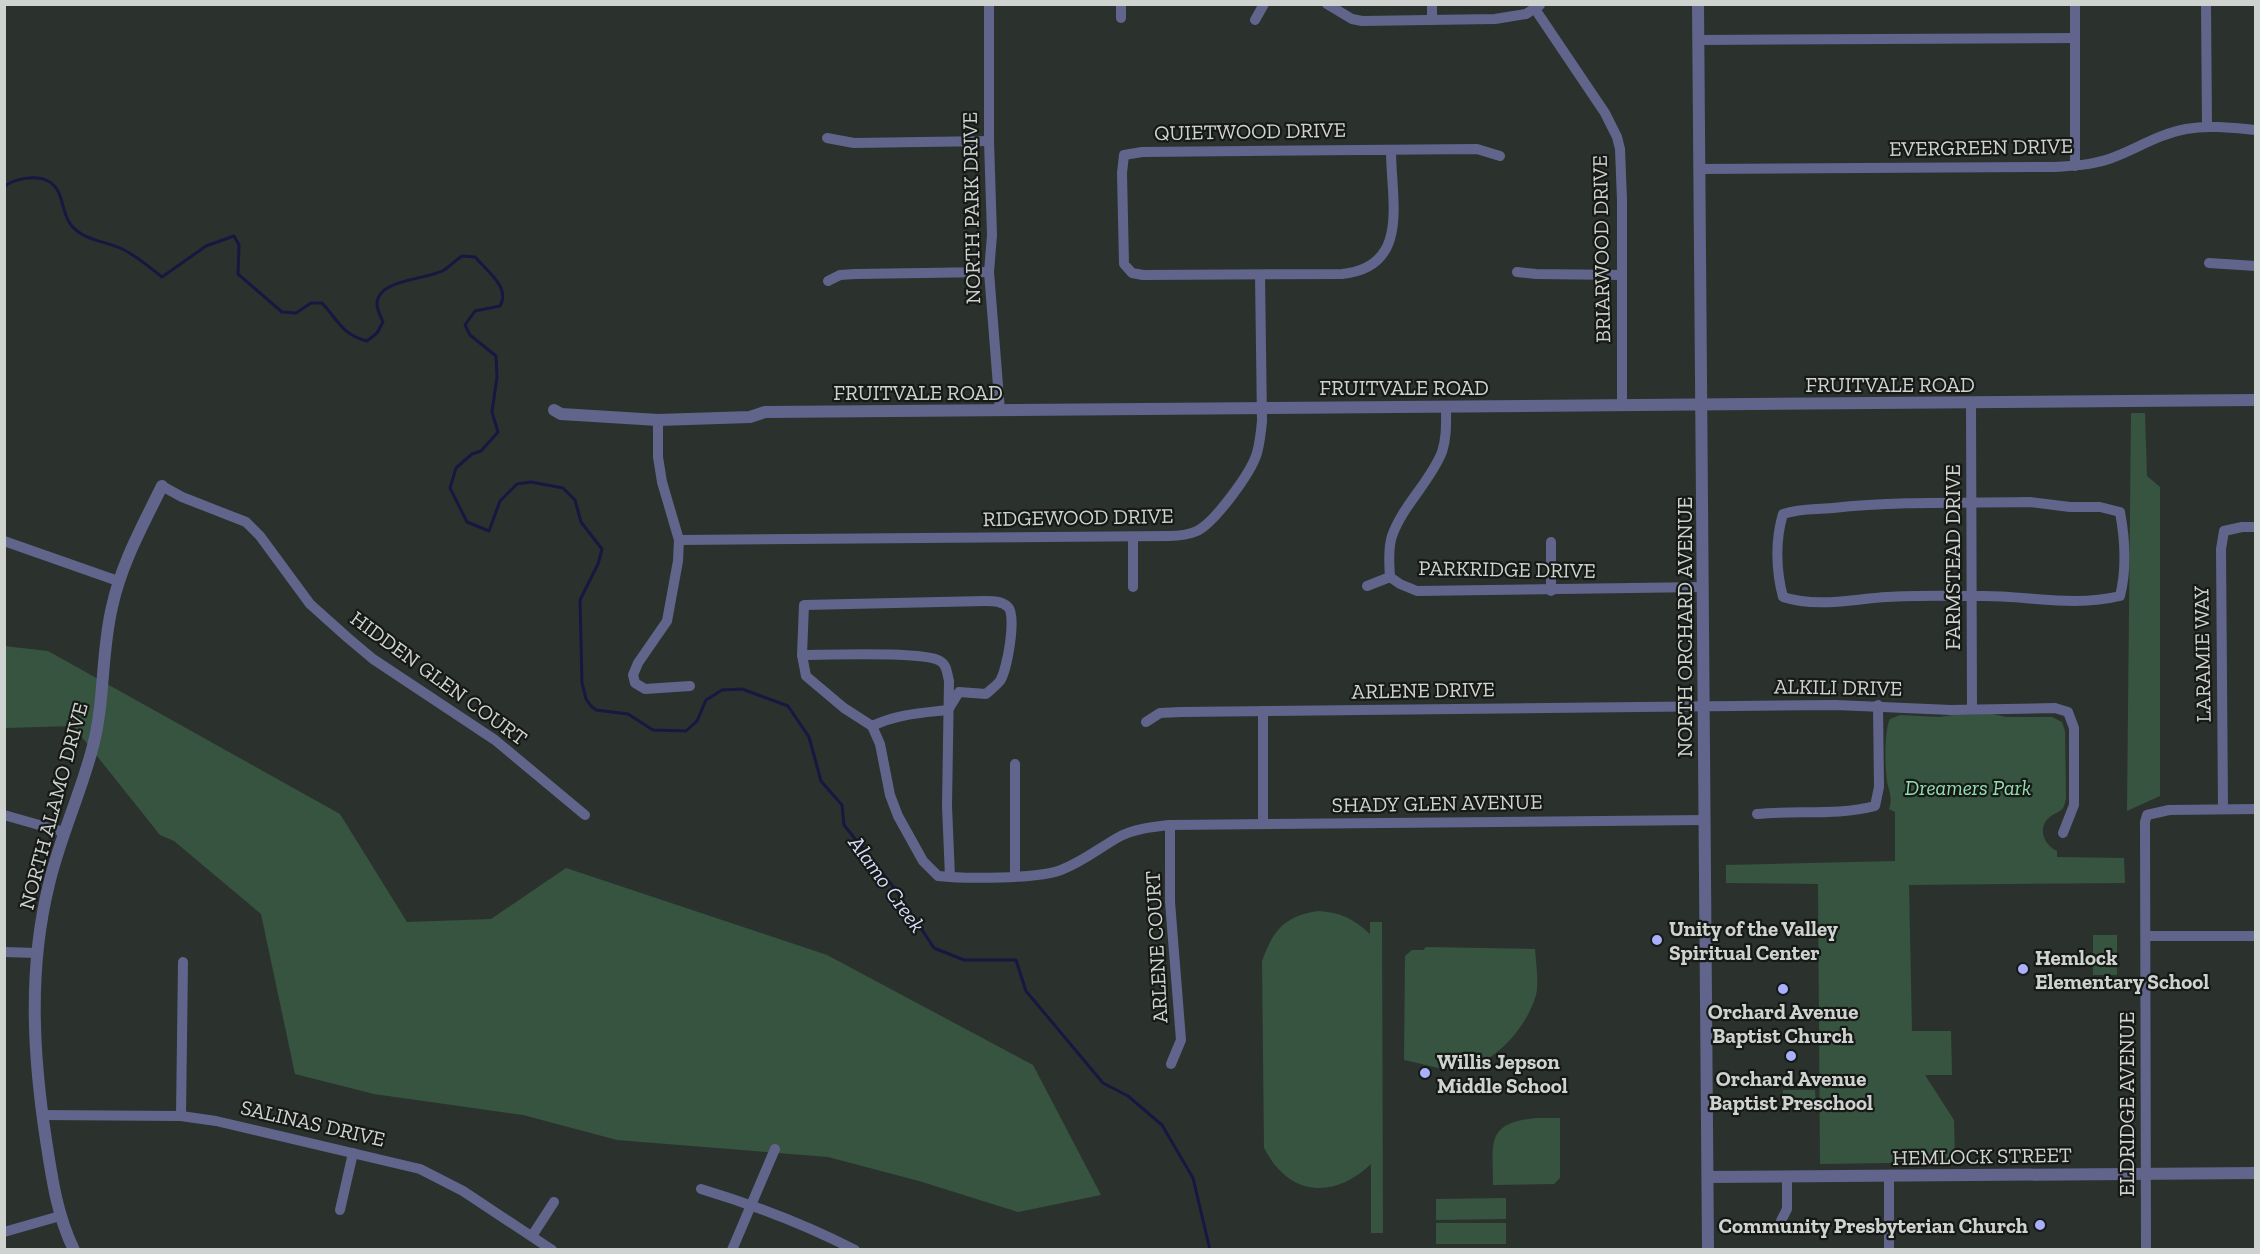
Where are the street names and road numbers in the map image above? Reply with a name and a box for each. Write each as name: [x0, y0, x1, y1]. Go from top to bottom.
street label: NORTH PARK DRIVE: [957, 112, 985, 304]
street label: QUIETWOOD DRIVE: [1154, 117, 1346, 145]
street label: EVERGREEN DRIVE: [1889, 133, 2073, 161]
street label: BRIARWOOD DRIVE: [1587, 155, 1615, 343]
street label: FRUITVALE ROAD: [1805, 372, 1975, 397]
street label: FRUITVALE ROAD: [1319, 375, 1489, 400]
street label: FRUITVALE ROAD: [833, 380, 1003, 405]
street label: FARMSTEAD DRIVE: [1940, 464, 1965, 650]
street label: NORTH ORCHARD AVENUE: [1672, 497, 1697, 757]
street label: RIDGEWOOD DRIVE: [982, 503, 1174, 531]
street label: PARKRIDGE DRIVE: [1418, 555, 1596, 583]
street label: LARAMIE WAY: [2188, 585, 2216, 723]
street label: HIDDEN GLEN COURT: [346, 605, 532, 751]
street label: ALKILI DRIVE: [1774, 673, 1902, 701]
street label: ARLENE DRIVE: [1351, 676, 1495, 704]
street label: NORTH ALAMO DRIVE: [13, 700, 93, 912]
street label: SHADY GLEN AVENUE: [1331, 789, 1543, 817]
street label: ARLENE COURT: [1140, 870, 1172, 1024]
street label: ELDRIDGE AVENUE: [2114, 1012, 2139, 1196]
street label: SALINAS DRIVE: [238, 1094, 388, 1152]
street label: HEMLOCK STREET: [1892, 1142, 2072, 1170]

